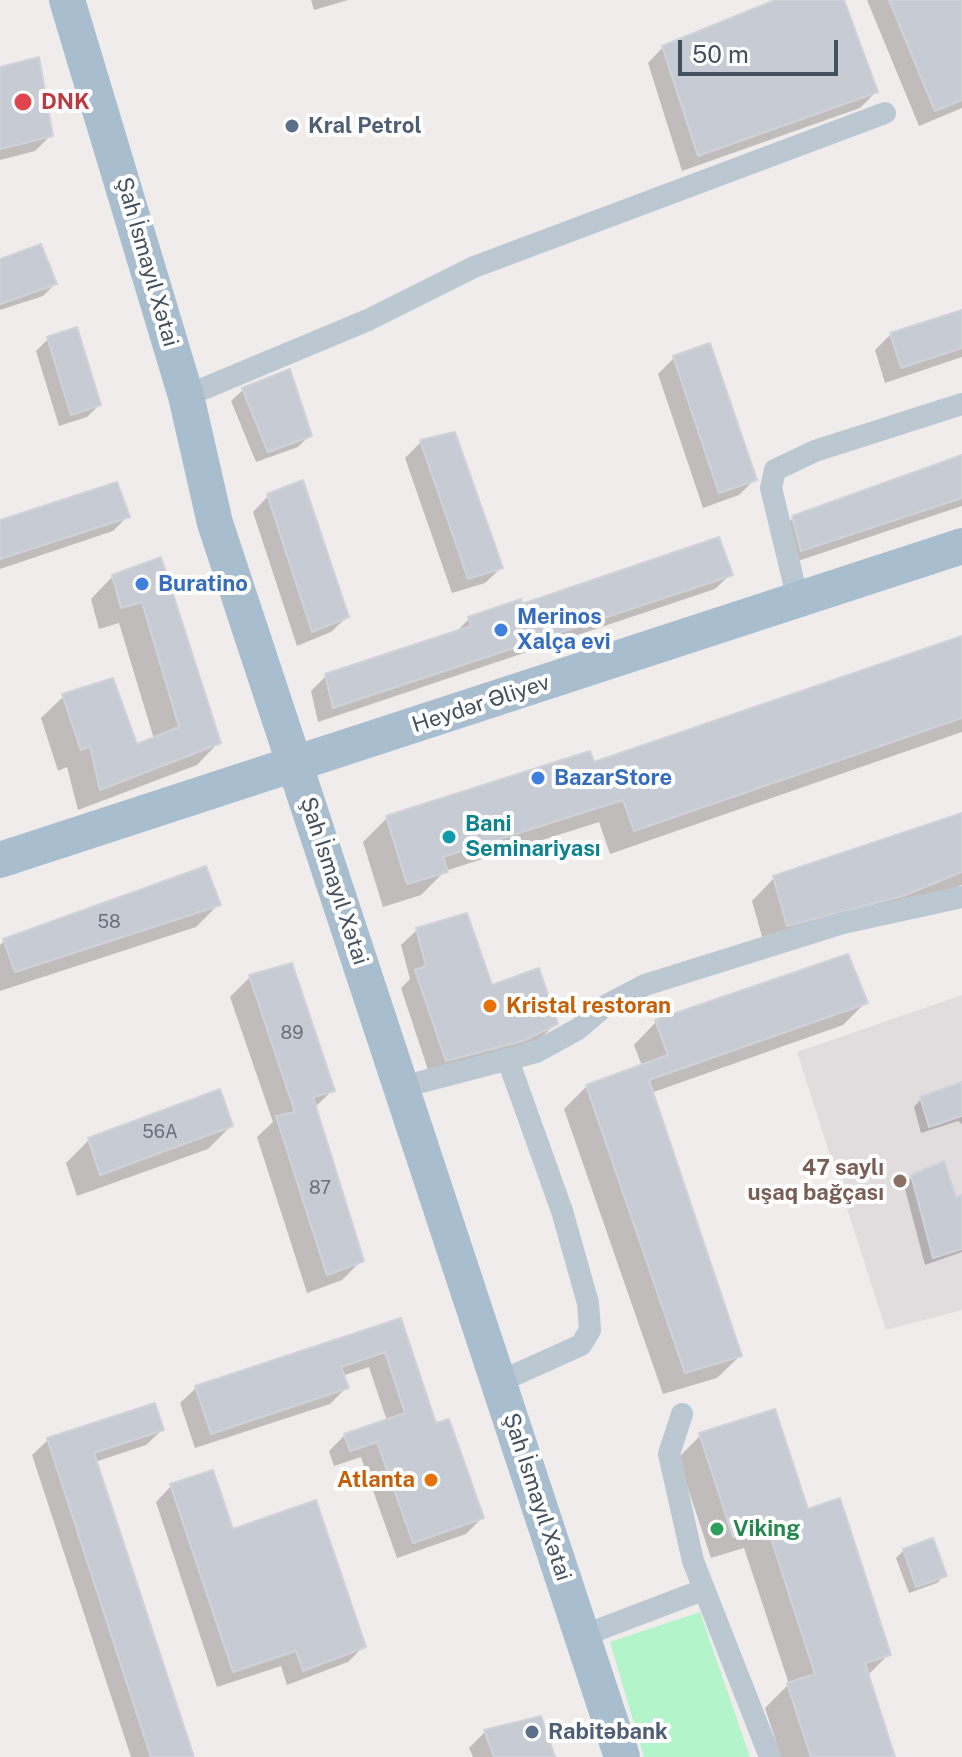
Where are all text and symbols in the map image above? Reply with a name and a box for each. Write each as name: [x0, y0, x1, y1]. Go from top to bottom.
scale bar: [682, 24, 842, 74]
text: 50 m: [692, 40, 749, 68]
place label: DNK: [41, 89, 90, 115]
marker: DNK: [12, 91, 34, 113]
place label: Kral Petrol: [308, 113, 422, 139]
marker: Kral Petrol: [283, 117, 301, 135]
street label: Şah İsmayıl Xətai: [110, 174, 184, 350]
place label: Buratino: [158, 571, 248, 597]
marker: Buratino: [133, 575, 151, 593]
place label: Merinos Xalça evi: [517, 604, 611, 656]
marker: Merinos Xalça evi: [492, 621, 510, 639]
street label: Heydər Əliyev: [409, 669, 553, 739]
place label: BazarStore: [554, 765, 672, 791]
marker: BazarStore: [529, 769, 547, 787]
street label: Şah İsmayıl Xətai: [294, 794, 374, 968]
place label: Bani Seminariyası: [465, 811, 601, 862]
marker: Bani Seminariyası: [440, 828, 458, 846]
house number: 58: [97, 911, 121, 933]
place label: Kristal restoran: [506, 993, 671, 1019]
marker: Kristal restoran: [481, 997, 499, 1015]
house number: 89: [281, 1022, 303, 1044]
house number: 56A: [142, 1121, 178, 1143]
place label: 47 saylı uşaq bağçası: [747, 1155, 884, 1206]
marker: 47 saylı uşaq bağçası: [891, 1172, 909, 1190]
house number: 87: [309, 1177, 331, 1199]
street label: Şah İsmayıl Xətai: [497, 1410, 577, 1584]
place label: Atlanta: [337, 1467, 415, 1493]
marker: Atlanta: [422, 1471, 440, 1489]
place label: Viking: [733, 1516, 800, 1542]
marker: Viking: [708, 1520, 726, 1538]
place label: Rabitəbank: [548, 1719, 668, 1745]
marker: Rabitəbank: [523, 1723, 541, 1741]

